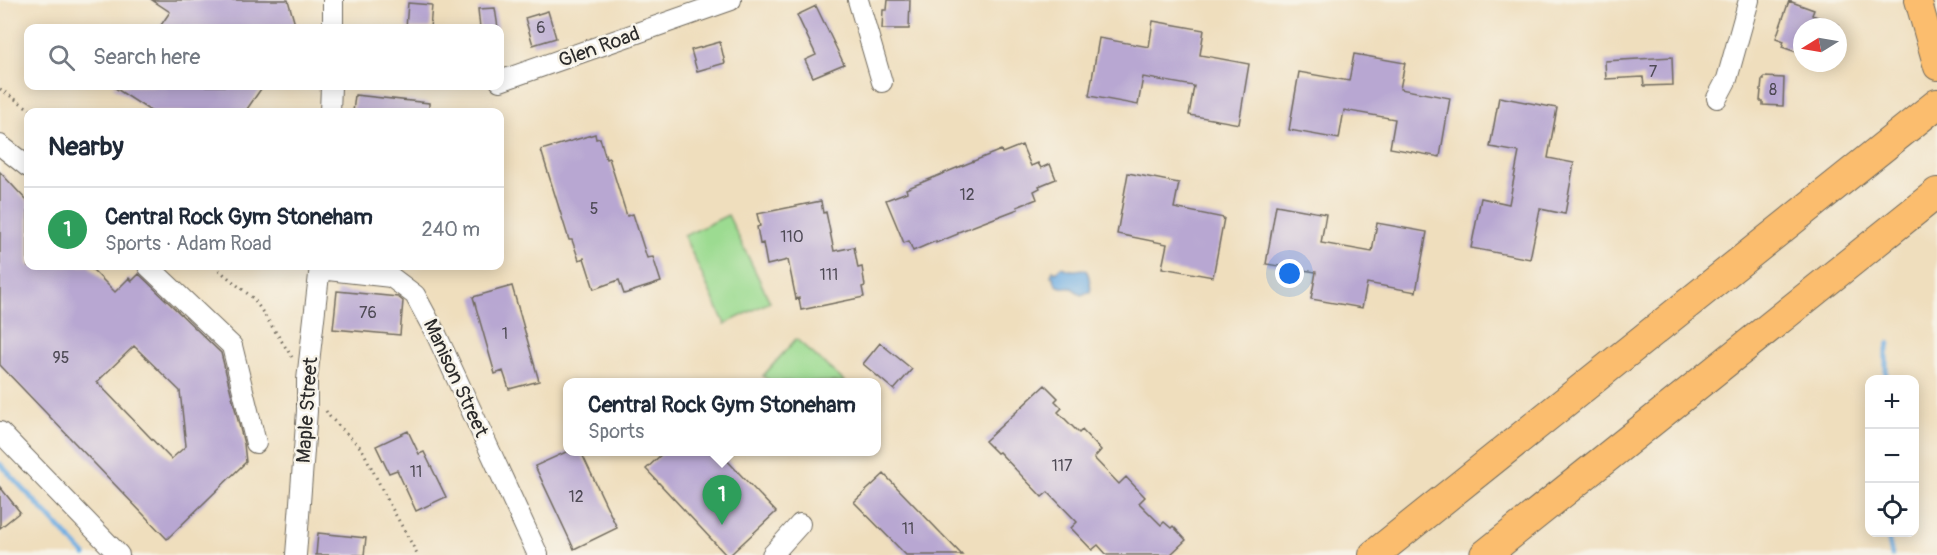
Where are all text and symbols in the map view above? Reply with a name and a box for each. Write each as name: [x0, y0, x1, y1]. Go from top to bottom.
house number: 6: [536, 18, 546, 38]
north arrow: [1793, 18, 1847, 72]
street label: Glen Road: [555, 21, 643, 73]
search box: [24, 24, 504, 90]
icon: search: [45, 41, 78, 74]
text: Search here: [93, 43, 200, 71]
house number: 7: [1649, 62, 1658, 82]
house number: 8: [1769, 80, 1777, 100]
text: Nearby: [48, 131, 124, 163]
house number: 12: [959, 185, 975, 205]
house number: 5: [590, 199, 598, 219]
text: Central Rock Gym Stoneham: [105, 203, 373, 231]
text: 1: [64, 217, 71, 242]
text: 240 m: [421, 217, 480, 242]
house number: 110: [780, 227, 804, 247]
text: Sports · Adam Road: [105, 231, 272, 256]
your location: [1275, 259, 1304, 288]
house number: 111: [820, 265, 838, 285]
house number: 76: [359, 303, 377, 323]
street label: Manison Street: [418, 315, 495, 442]
house number: 1: [502, 324, 508, 344]
house number: 95: [53, 348, 69, 368]
street label: Maple Street: [291, 355, 323, 464]
map controls: [1865, 375, 1919, 537]
button: +: [1865, 375, 1919, 429]
popup: [563, 378, 881, 456]
text: Central Rock Gym Stoneham: [588, 391, 856, 419]
text: Sports: [588, 419, 644, 444]
button: −: [1865, 429, 1919, 483]
house number: 117: [1052, 456, 1073, 476]
house number: 11: [410, 462, 422, 482]
pin: 1: [702, 476, 742, 525]
button: locate: [1865, 483, 1919, 537]
house number: 12: [568, 487, 584, 507]
house number: 11: [902, 519, 914, 539]

